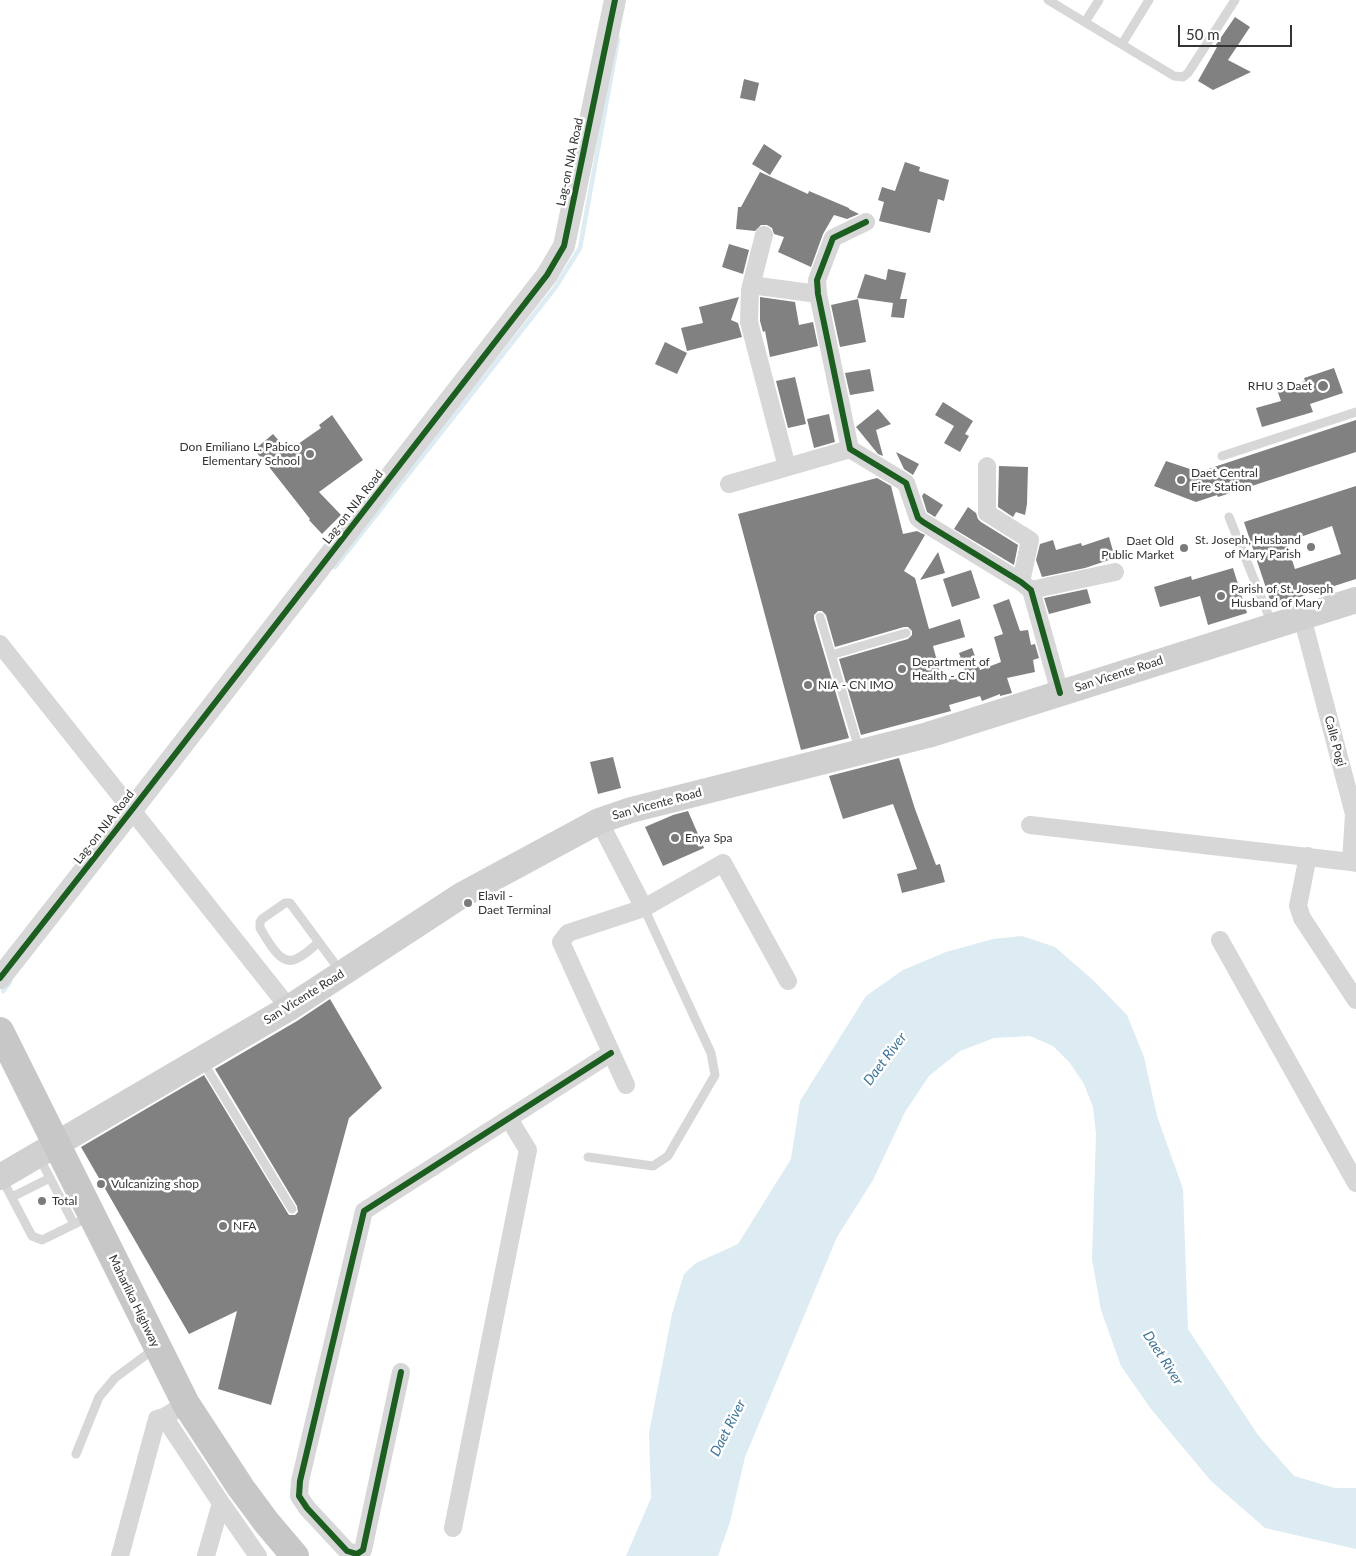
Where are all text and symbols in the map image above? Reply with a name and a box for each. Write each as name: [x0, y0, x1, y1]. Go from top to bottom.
scale bar: [1181, 15, 1295, 47]
text: 50 m: [1186, 25, 1220, 43]
street label: Lag-on NIA Road: [554, 117, 586, 207]
place label: RHU 3 Daet: [1248, 379, 1312, 393]
marker: RHU 3 Daet: [1316, 379, 1330, 393]
place label: Don Emiliano L. Pabico Elementary School: [180, 440, 300, 468]
marker: Don Emiliano L. Pabico Elementary School: [304, 448, 316, 460]
place label: Daet Central Fire Station: [1191, 466, 1258, 494]
street label: Lag-on NIA Road: [320, 467, 386, 547]
marker: Daet Central Fire Station: [1175, 474, 1187, 486]
place label: St. Joseph, Husband of Mary Parish: [1195, 533, 1301, 561]
place label: Daet Old Public Market: [1101, 534, 1174, 562]
marker: St. Joseph, Husband of Mary Parish: [1305, 541, 1317, 553]
marker: Daet Old Public Market: [1178, 542, 1190, 554]
place label: Parish of St. Joseph Husband of Mary: [1231, 582, 1333, 610]
marker: Parish of St. Joseph Husband of Mary: [1215, 590, 1227, 602]
street label: San Vicente Road: [1073, 653, 1165, 695]
place label: Department of Health - CN: [912, 655, 990, 683]
marker: Department of Health - CN: [896, 663, 908, 675]
place label: NIA - CN IMO: [818, 678, 894, 692]
marker: NIA - CN IMO: [802, 679, 814, 691]
street label: Calle Pogi: [1321, 714, 1349, 768]
street label: San Vicente Road: [611, 785, 703, 823]
street label: Lag-on NIA Road: [71, 787, 137, 867]
place label: Enya Spa: [685, 831, 732, 845]
marker: Enya Spa: [669, 832, 681, 844]
place label: Elavil - Daet Terminal: [478, 889, 551, 917]
marker: Elavil - Daet Terminal: [462, 897, 474, 909]
street label: San Vicente Road: [261, 967, 347, 1027]
water label: Daet River: [860, 1030, 910, 1088]
place label: Vulcanizing shop: [111, 1177, 199, 1191]
marker: Vulcanizing shop: [95, 1178, 107, 1190]
place label: Total: [52, 1194, 77, 1208]
marker: Total: [36, 1195, 48, 1207]
place label: NFA: [233, 1219, 256, 1233]
marker: NFA: [217, 1220, 229, 1232]
street label: Maharlika Highway: [105, 1252, 163, 1350]
water label: Daet River: [1139, 1328, 1187, 1388]
water label: Daet River: [707, 1397, 749, 1459]

